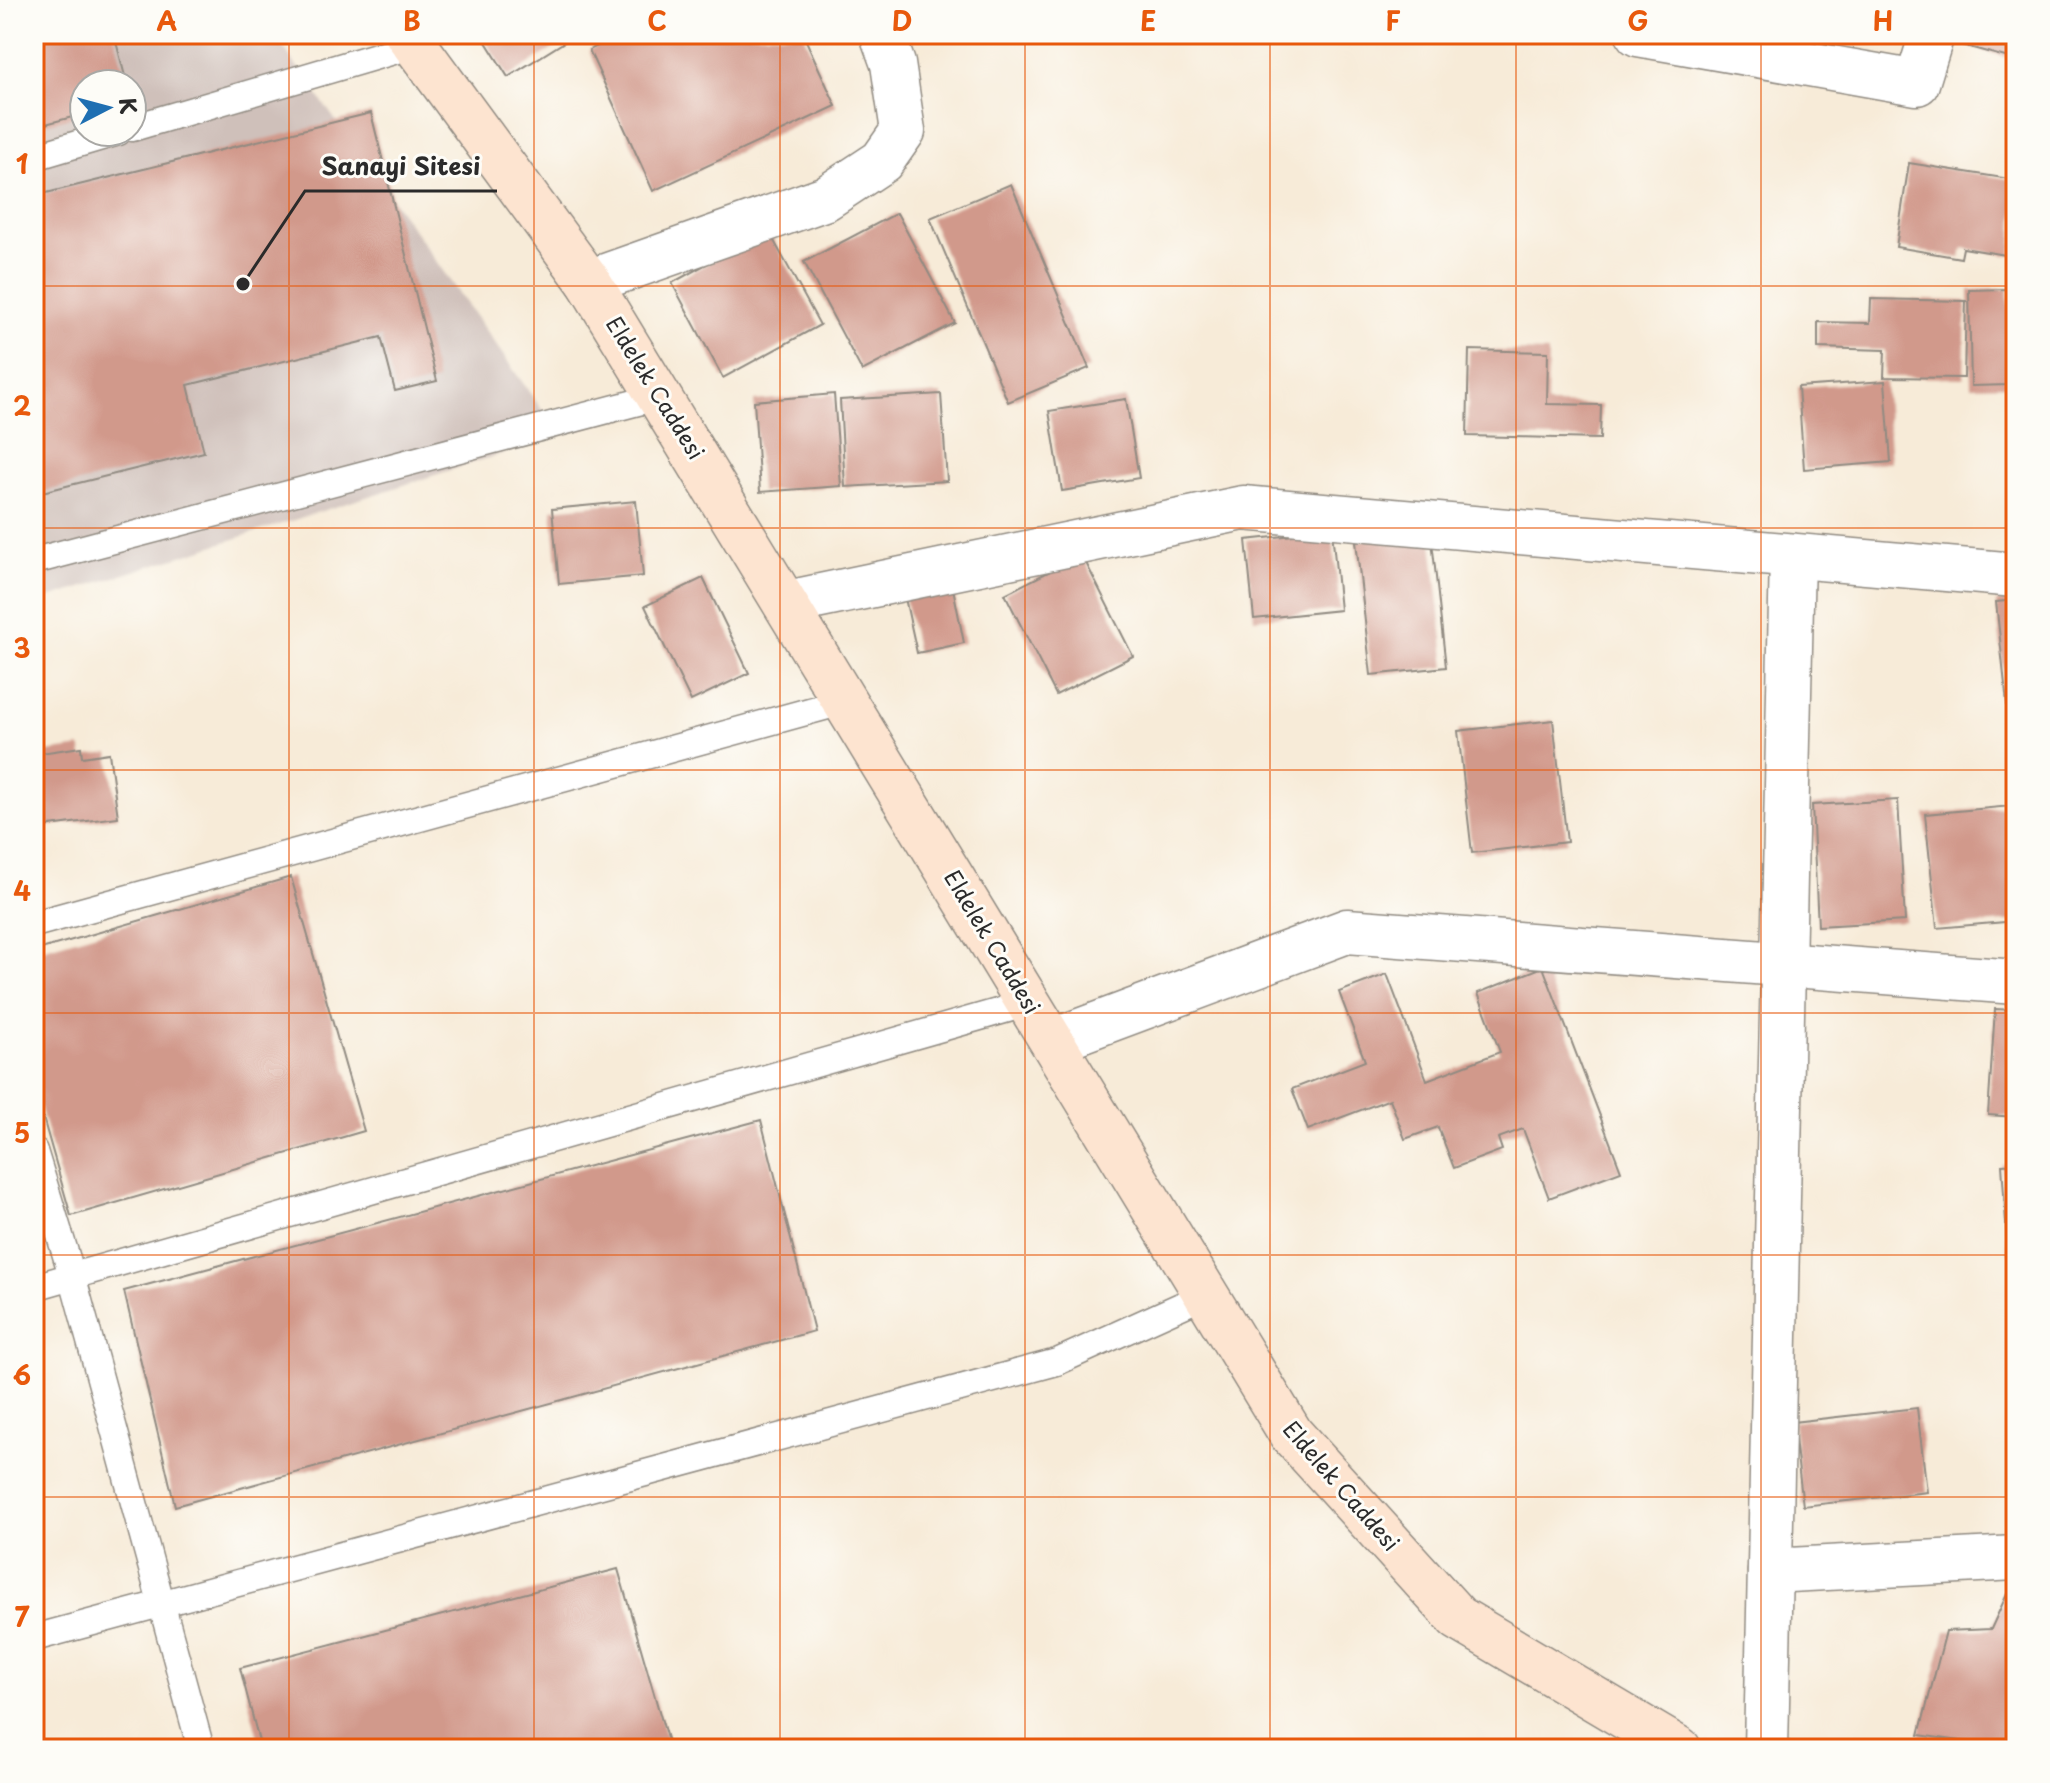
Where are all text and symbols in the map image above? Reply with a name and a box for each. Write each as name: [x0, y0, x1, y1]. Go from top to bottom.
text: A: [157, 1, 177, 40]
text: B: [403, 1, 421, 40]
text: C: [647, 1, 667, 40]
text: D: [892, 1, 912, 40]
text: E: [1140, 1, 1156, 40]
text: F: [1385, 1, 1401, 40]
text: G: [1627, 1, 1649, 40]
text: H: [1873, 1, 1893, 40]
north arrow: [68, 68, 148, 148]
text: K: [112, 96, 147, 115]
callout: Sanayi Sitesi: [305, 143, 497, 191]
text: 1: [16, 144, 28, 183]
text: Sanayi Sitesi: [322, 147, 480, 183]
street label: Eldelek Caddesi: [599, 309, 713, 465]
text: 2: [13, 386, 31, 425]
text: 3: [13, 628, 31, 667]
street label: Eldelek Caddesi: [937, 863, 1049, 1020]
text: 4: [13, 871, 31, 910]
text: 5: [14, 1113, 30, 1152]
text: 6: [13, 1355, 31, 1394]
street label: Eldelek Caddesi: [1276, 1413, 1408, 1557]
text: 7: [15, 1597, 30, 1636]

